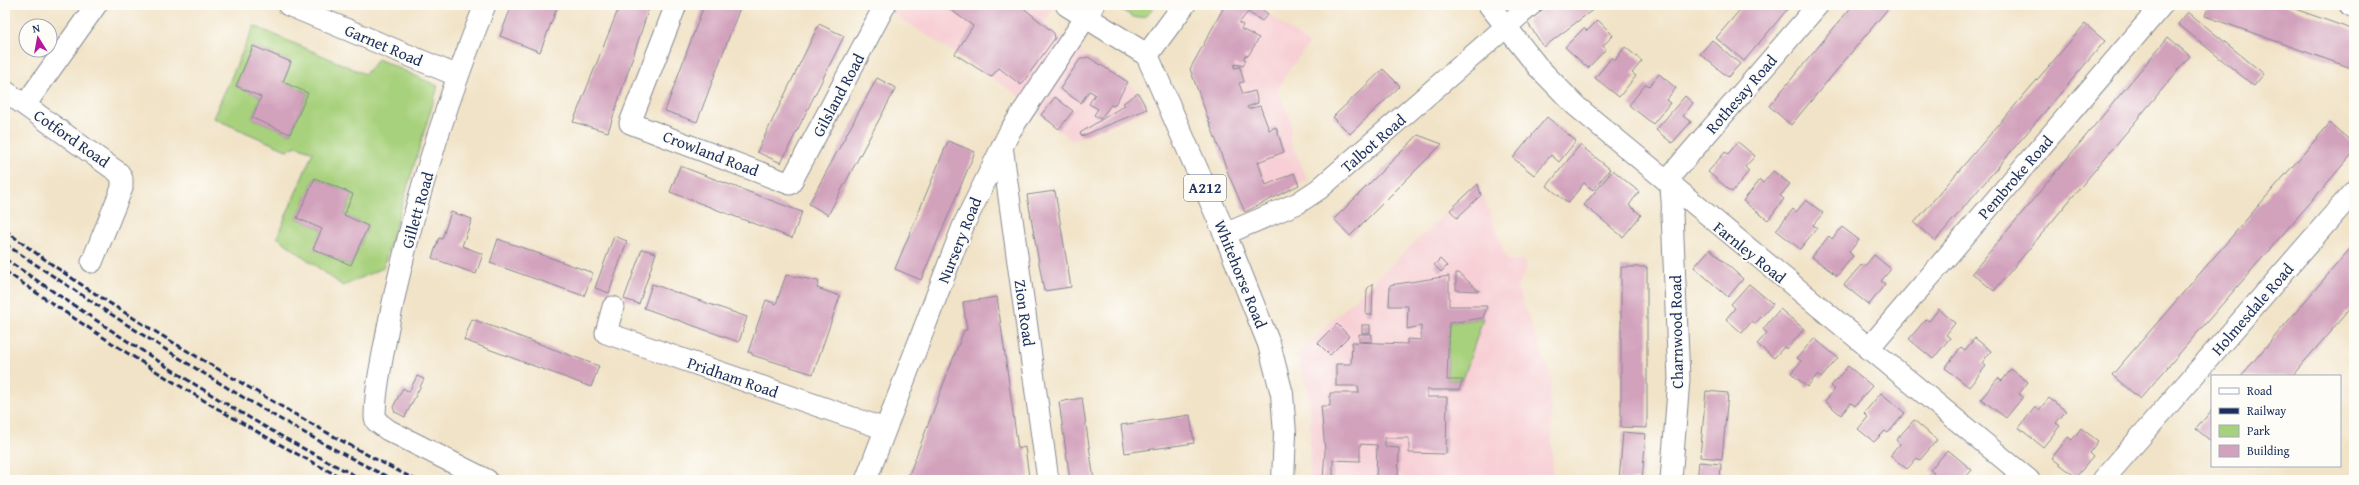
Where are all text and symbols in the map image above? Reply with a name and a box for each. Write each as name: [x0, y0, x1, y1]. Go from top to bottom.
north arrow: [18, 18, 58, 58]
street label: Garnet Road: [341, 18, 427, 72]
text: N: [31, 20, 42, 37]
street label: Gilsland Road: [806, 49, 870, 141]
street label: Rothesay Road: [1700, 49, 1783, 139]
street label: Cotford Road: [29, 103, 115, 173]
street label: Talbot Road: [1335, 108, 1411, 178]
street label: Crowland Road: [660, 124, 763, 182]
street label: Pembroke Road: [1972, 129, 2059, 224]
street label: Gillett Road: [395, 168, 440, 251]
road number: A212: [1184, 175, 1226, 201]
street label: Nursery Road: [931, 193, 987, 287]
street label: Farnley Road: [1709, 215, 1792, 289]
street label: Whitehorse Road: [1208, 216, 1274, 332]
street label: Holmesdale Road: [2205, 257, 2299, 360]
street label: Charnwood Road: [1663, 274, 1689, 389]
street label: Zion Road: [1008, 278, 1042, 348]
street label: Pridham Road: [684, 350, 782, 404]
legend: [2211, 375, 2341, 467]
text: Road: [2247, 382, 2273, 399]
text: Railway: [2247, 402, 2286, 419]
text: Park: [2247, 422, 2271, 439]
text: Building: [2247, 442, 2290, 459]

